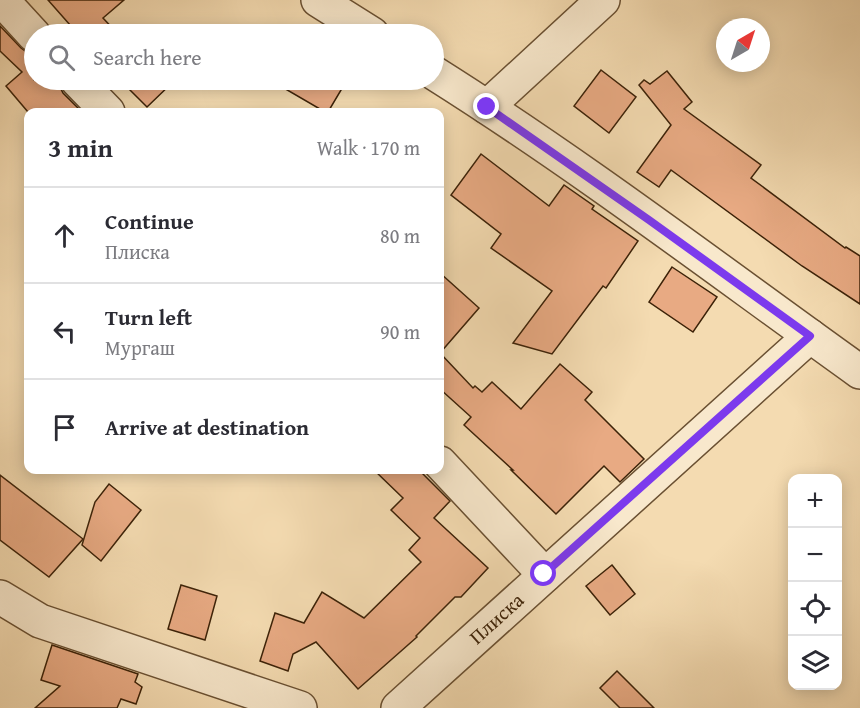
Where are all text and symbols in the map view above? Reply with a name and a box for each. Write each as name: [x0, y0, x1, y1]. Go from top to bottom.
north arrow: [716, 18, 770, 72]
search box: [24, 24, 444, 90]
icon: search: [45, 41, 78, 74]
text: Search here: [93, 41, 202, 73]
route end: [473, 93, 499, 119]
text: 3 min: [48, 128, 113, 167]
text: Walk · 170 m: [317, 133, 420, 162]
text: Continue: [105, 205, 194, 237]
icon: ahead: [48, 219, 81, 252]
text: 80 m: [380, 221, 420, 250]
text: Плиска: [105, 237, 170, 266]
text: Turn left: [105, 301, 192, 333]
icon: left: [48, 315, 81, 348]
text: 90 m: [380, 317, 420, 346]
text: Мургаш: [105, 333, 175, 362]
icon: arrive: [48, 411, 81, 444]
text: Arrive at destination: [105, 411, 309, 443]
map controls: [788, 474, 842, 690]
button: +: [788, 474, 842, 528]
button: −: [788, 528, 842, 582]
route start: [530, 560, 556, 586]
button: locate: [788, 582, 842, 636]
street label: Плиска: [462, 585, 530, 650]
button: layers: [788, 636, 842, 690]

